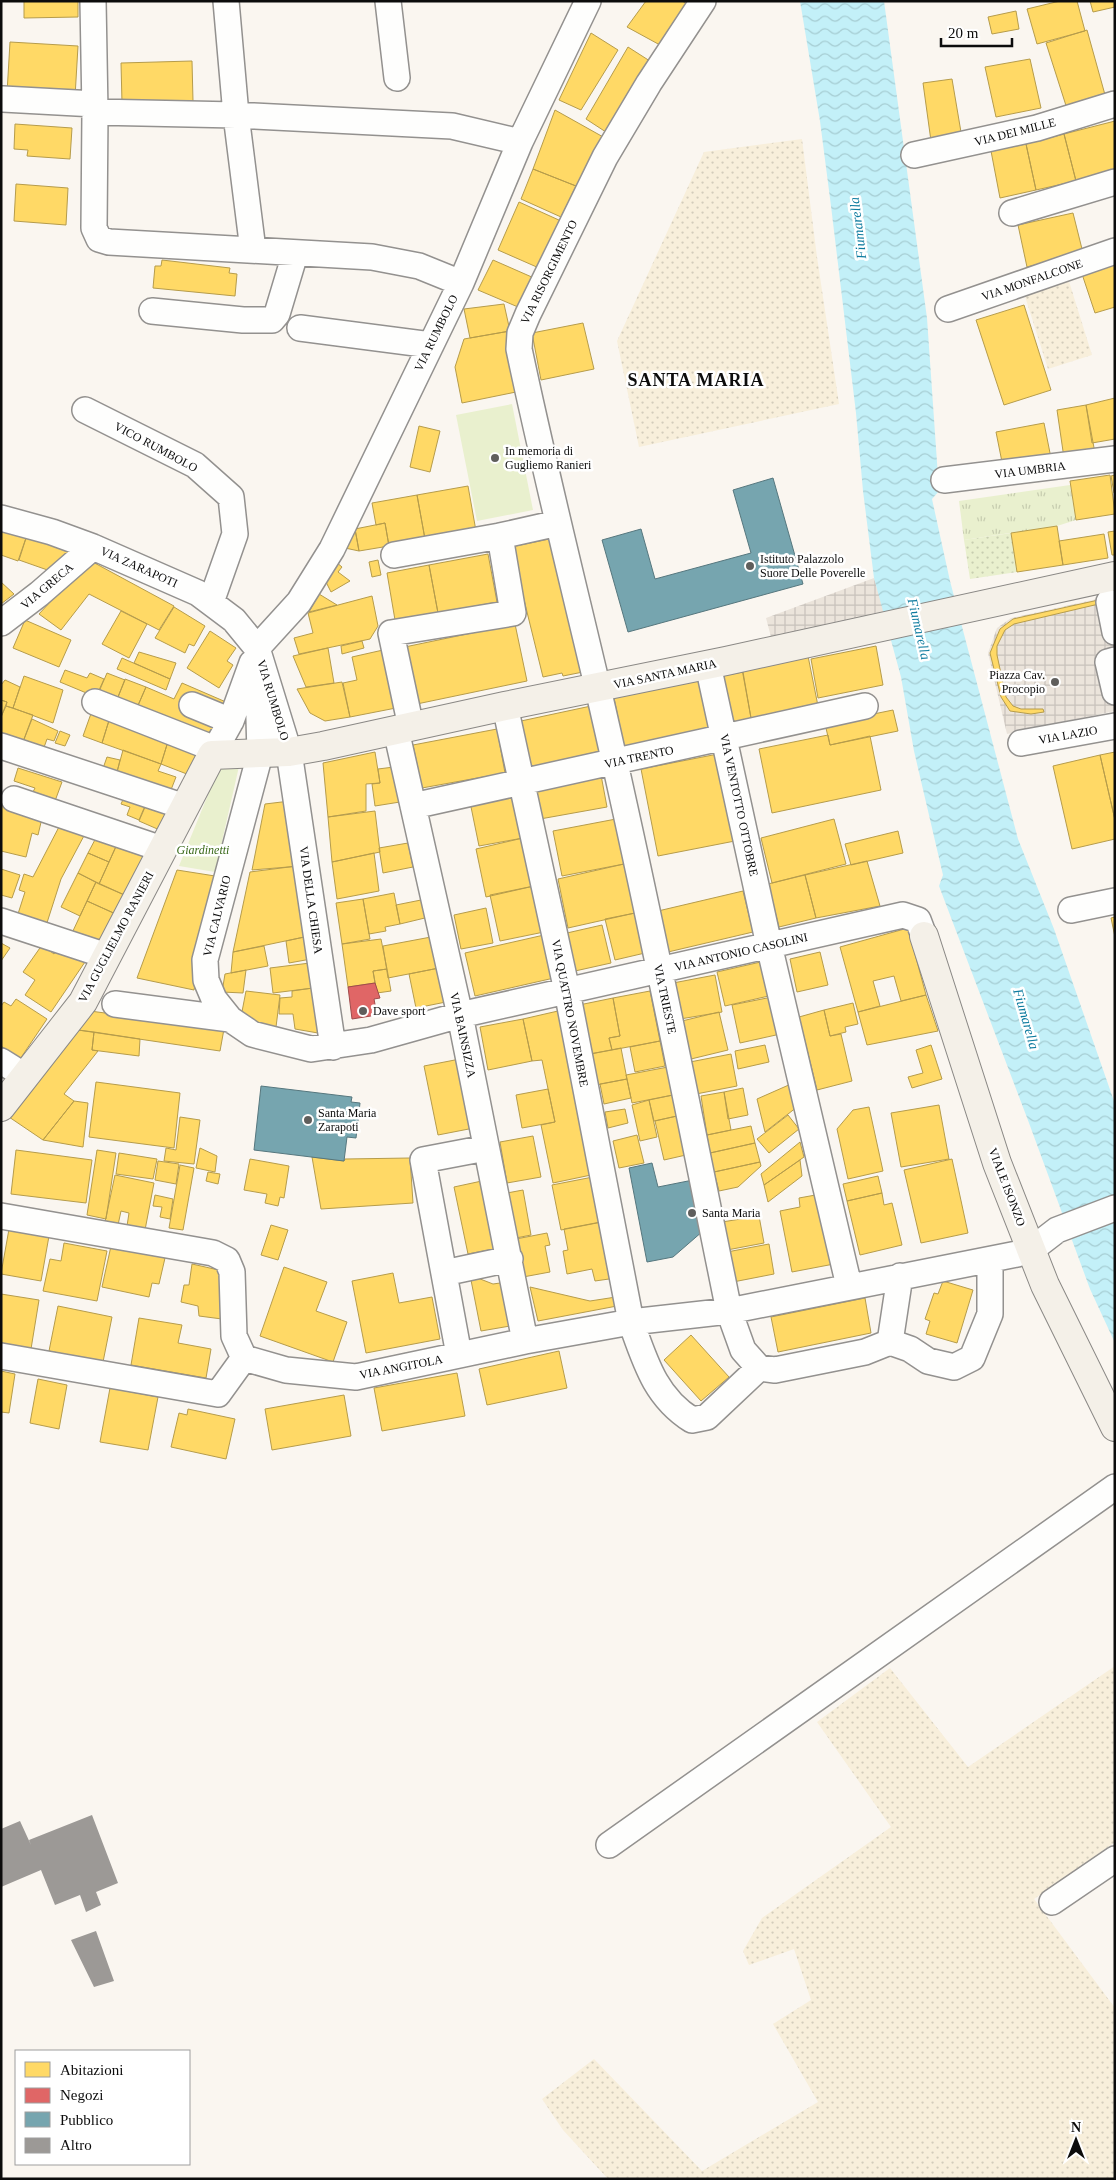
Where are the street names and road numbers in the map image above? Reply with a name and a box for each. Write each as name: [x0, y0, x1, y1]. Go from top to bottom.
street label: VIA DEI MILLE: [973, 115, 1057, 149]
street label: VIA RISORGIMENTO: [518, 217, 580, 326]
street label: VIA MONFALCONE: [980, 256, 1084, 304]
street label: VIA RUMBOLO: [411, 292, 461, 374]
street label: VICO RUMBOLO: [112, 419, 200, 475]
street label: VIA UMBRIA: [994, 459, 1067, 481]
street label: VIA ZARAPOTI: [98, 544, 180, 590]
street label: VIA GRECA: [18, 560, 76, 612]
street label: VIA SANTA MARIA: [612, 656, 718, 692]
street label: VIA RUMBOLO: [254, 658, 292, 742]
street label: VIA LAZIO: [1037, 723, 1099, 747]
street label: VIA VENTOTTO OTTOBRE: [717, 733, 761, 877]
street label: VIA TRENTO: [603, 743, 675, 771]
street label: VIA DELLA CHIESA: [297, 845, 326, 955]
street label: VIA GUGLIELMO RANIERI: [75, 869, 157, 1005]
street label: VIA CALVARIO: [200, 874, 234, 958]
street label: VIA ANTONIO CASOLINI: [673, 930, 809, 974]
street label: VIA QUATTRO NOVEMBRE: [549, 938, 591, 1088]
street label: VIA TRIESTE: [651, 963, 679, 1035]
street label: VIA BAINSIZZA: [447, 991, 479, 1079]
street label: VIALE ISONZO: [986, 1146, 1029, 1229]
street label: VIA ANGITOLA: [358, 1352, 444, 1382]

